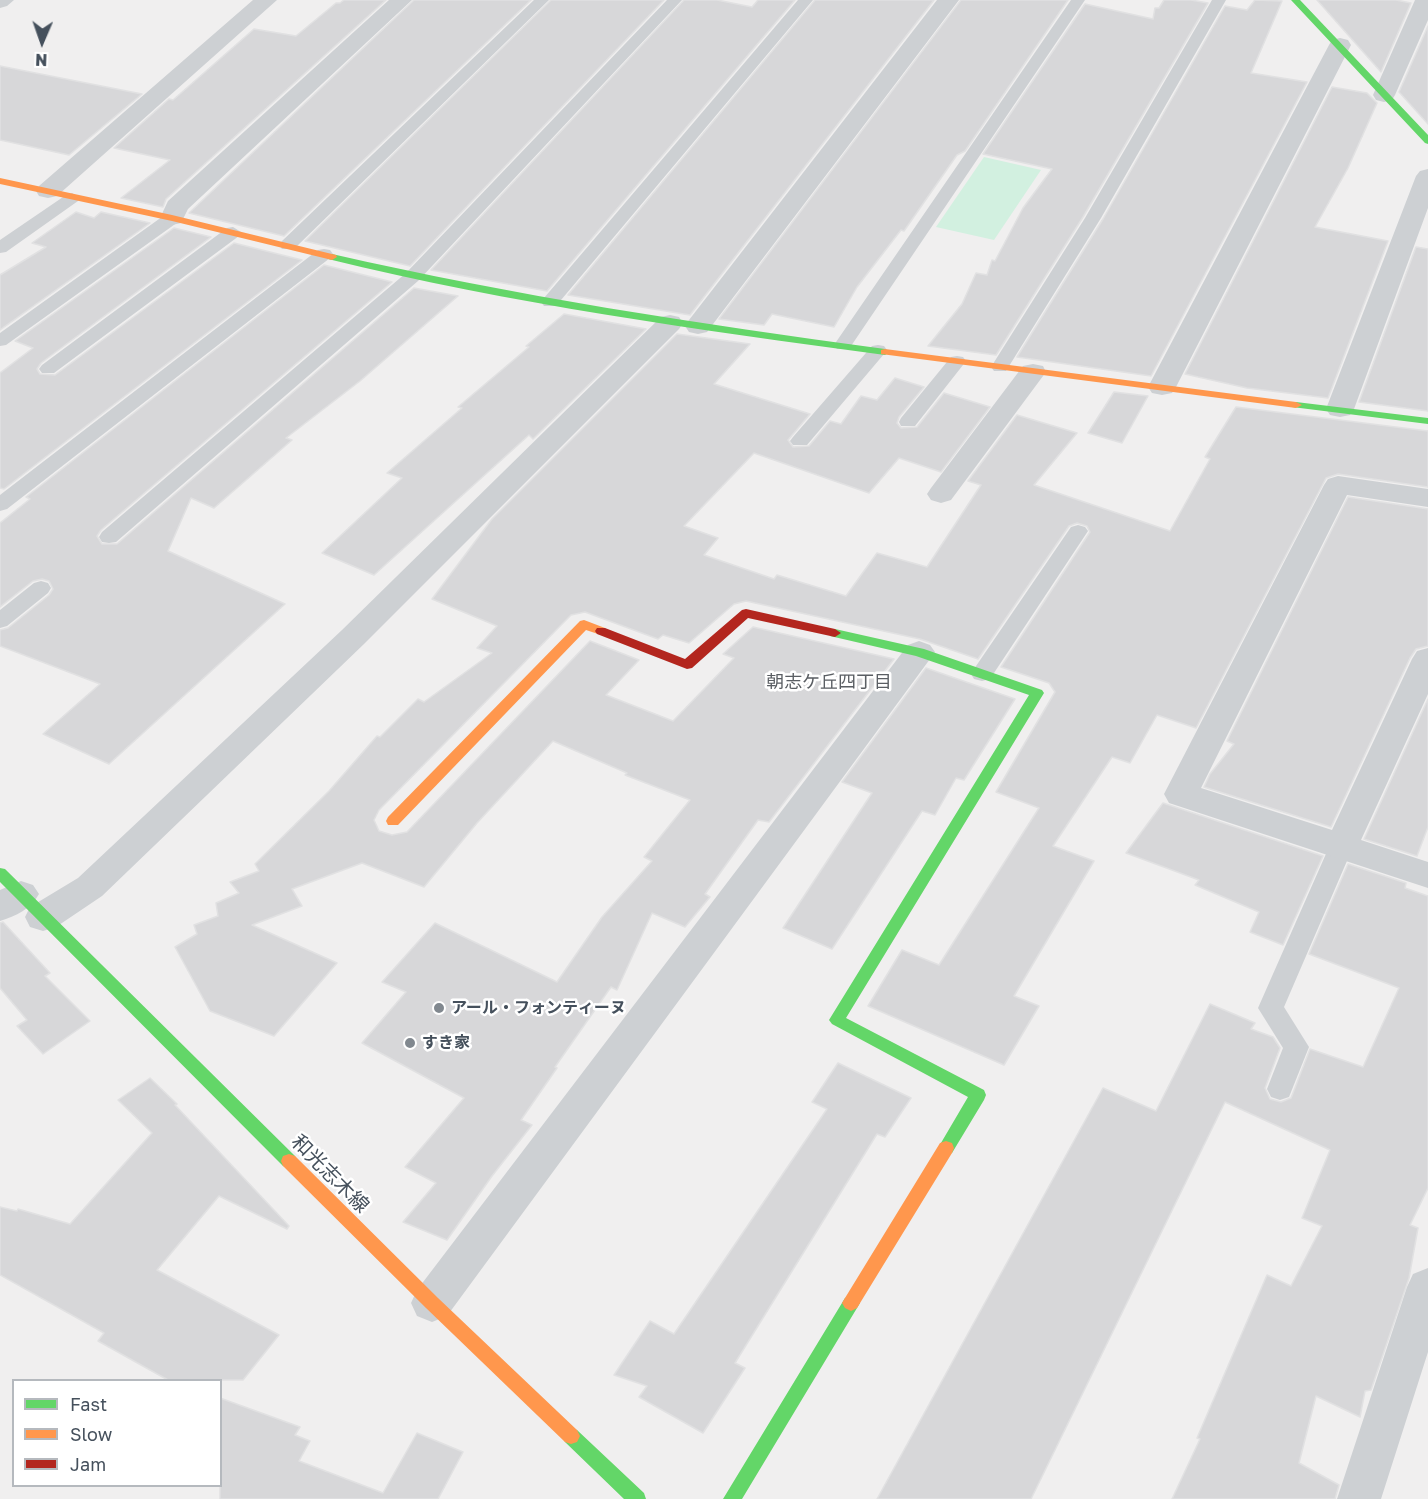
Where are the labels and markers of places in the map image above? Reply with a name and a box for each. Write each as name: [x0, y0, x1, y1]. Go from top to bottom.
place label: アール・フォンティーヌ: [451, 998, 626, 1018]
marker: アール・フォンティーヌ: [432, 1001, 446, 1015]
place label: すき家: [422, 1033, 470, 1053]
marker: すき家: [403, 1036, 417, 1050]

